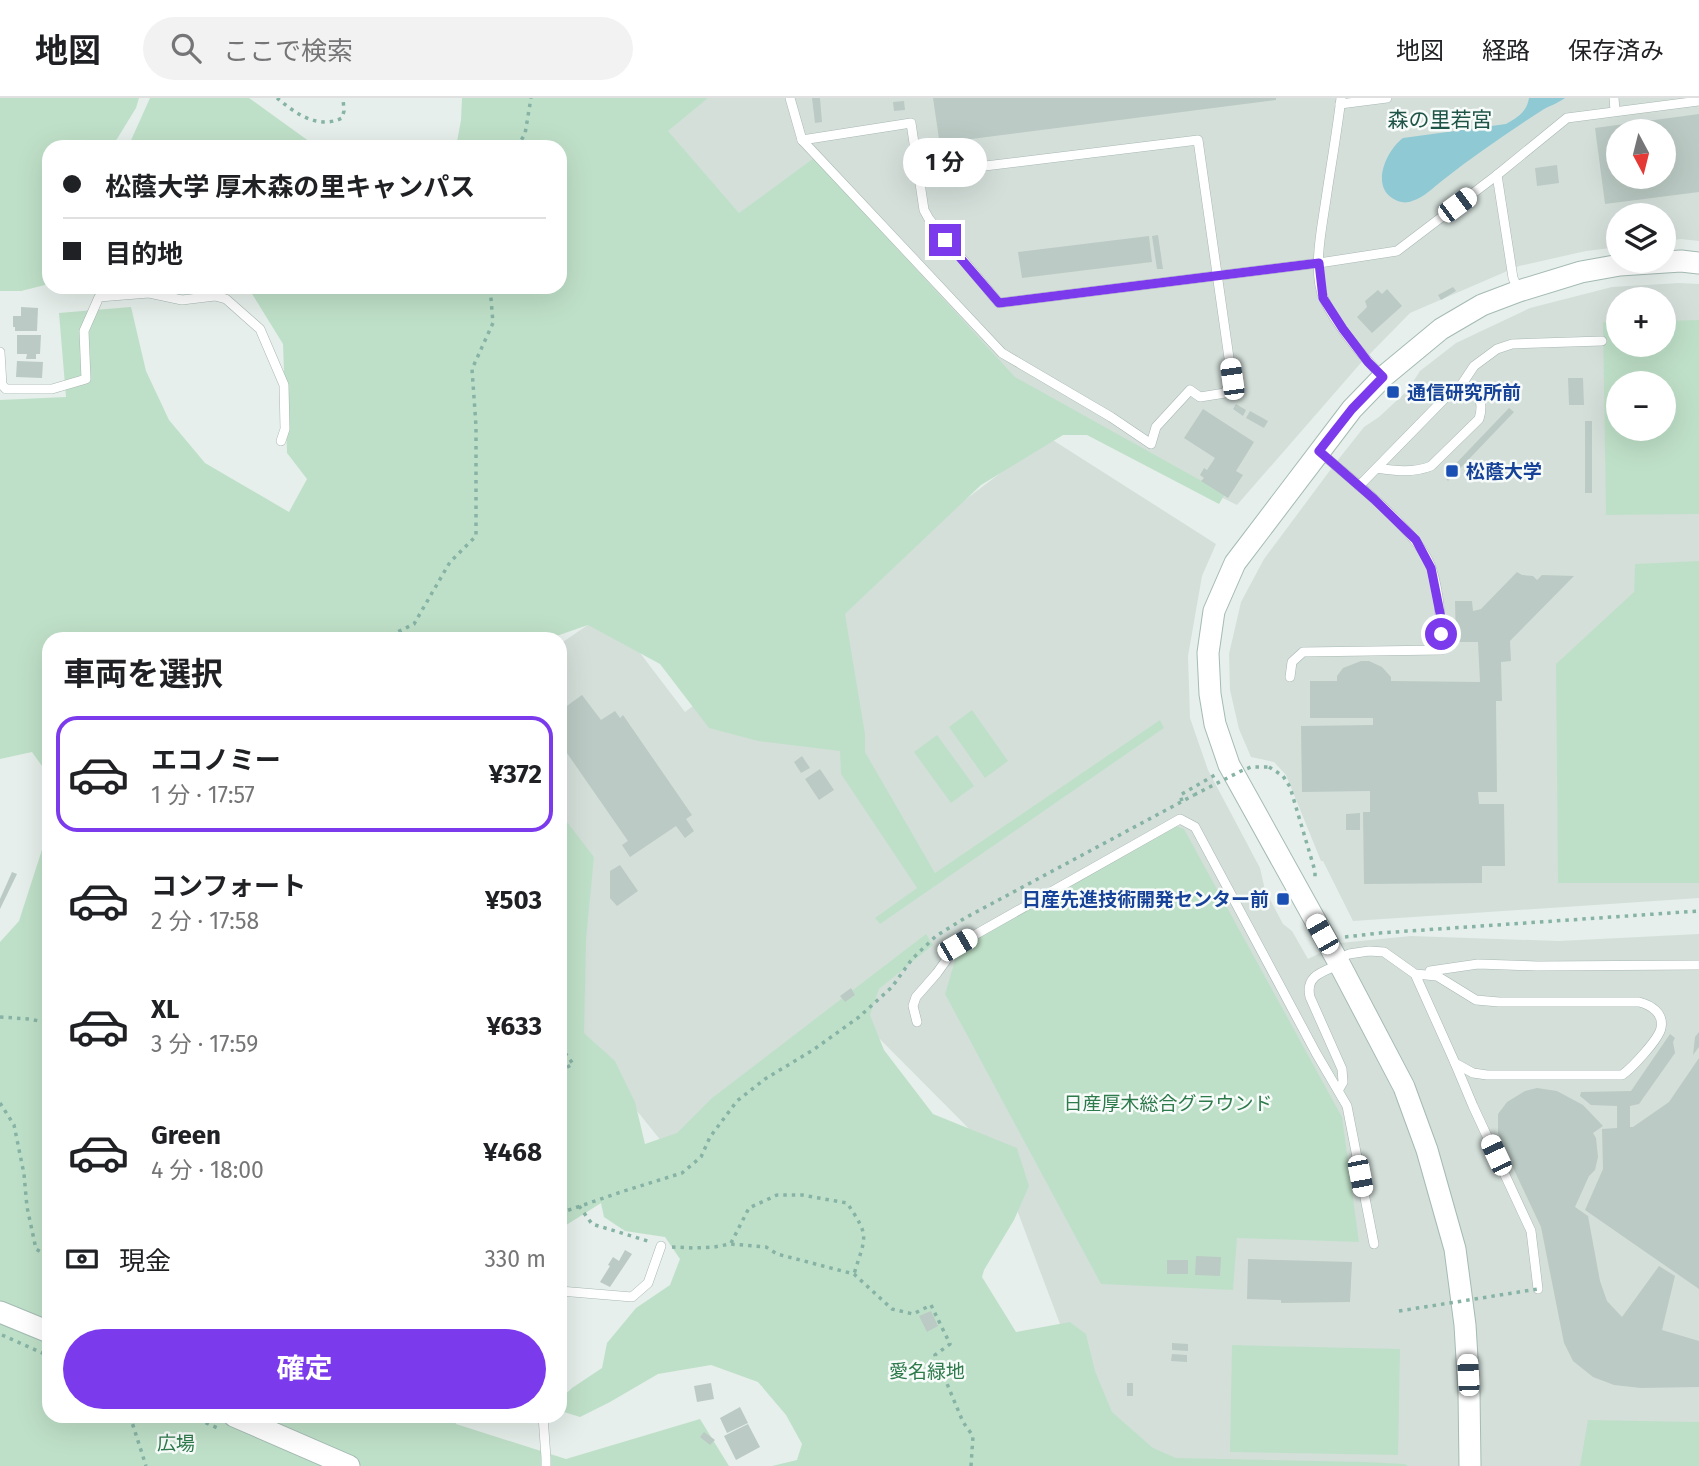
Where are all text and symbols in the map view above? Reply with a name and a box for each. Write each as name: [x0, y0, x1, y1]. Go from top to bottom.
search box: [143, 17, 633, 80]
icon: search: [167, 29, 205, 67]
text: 地図: [35, 31, 101, 71]
text: ここで検索: [223, 36, 353, 67]
text: 地図: [1396, 37, 1444, 65]
text: 経路: [1482, 37, 1530, 65]
text: 保存済み: [1568, 37, 1664, 65]
district label: 森の里若宮: [1388, 107, 1493, 133]
north arrow: [1606, 119, 1676, 189]
map controls: [1606, 119, 1676, 441]
callout: 1 分: [903, 138, 987, 188]
text: 1 分: [925, 148, 965, 176]
text: 松蔭大学 厚木森の里キャンパス: [105, 172, 475, 203]
car: [1434, 184, 1481, 226]
button: layers: [1606, 203, 1676, 273]
route end: [929, 224, 961, 256]
text: 目的地: [105, 239, 183, 270]
button: +: [1606, 287, 1676, 357]
car: [1219, 357, 1246, 401]
button: −: [1606, 371, 1676, 441]
place label: 通信研究所前: [1407, 381, 1521, 404]
marker: 通信研究所前: [1385, 384, 1401, 400]
place label: 松蔭大学: [1466, 460, 1542, 483]
marker: 松蔭大学: [1444, 463, 1460, 479]
route start: [1425, 618, 1457, 650]
text: 車両を選択: [63, 655, 223, 693]
icon: car: [67, 743, 130, 806]
text: エコノミー: [151, 745, 281, 776]
text: ¥372: [489, 759, 542, 790]
text: 1 分 · 17:57: [151, 781, 255, 809]
icon: car: [67, 869, 130, 932]
text: コンフォート: [151, 871, 306, 902]
text: ¥503: [485, 885, 542, 916]
place label: 日産先進技術開発センター前: [1022, 888, 1269, 911]
marker: 日産先進技術開発センター前: [1275, 891, 1291, 907]
text: 2 分 · 17:58: [151, 907, 259, 935]
car: [1303, 911, 1342, 957]
car: [934, 925, 981, 965]
text: XL: [151, 994, 179, 1025]
icon: car: [67, 995, 130, 1058]
text: ¥633: [487, 1011, 542, 1042]
text: 3 分 · 17:59: [151, 1030, 258, 1058]
park label: 日産厚木総合グラウンド: [1063, 1092, 1273, 1115]
text: Green: [151, 1120, 221, 1151]
icon: car: [67, 1121, 130, 1184]
car: [1478, 1132, 1515, 1178]
text: ¥468: [483, 1137, 542, 1168]
car: [1346, 1153, 1375, 1199]
text: 4 分 · 18:00: [151, 1156, 264, 1184]
icon: cash: [63, 1240, 101, 1278]
text: 330 m: [484, 1245, 546, 1273]
text: 現金: [119, 1246, 171, 1277]
button: 確定: [63, 1329, 546, 1409]
car: [1457, 1353, 1480, 1397]
park label: 愛名緑地: [889, 1360, 965, 1383]
park label: 広場: [157, 1432, 195, 1455]

